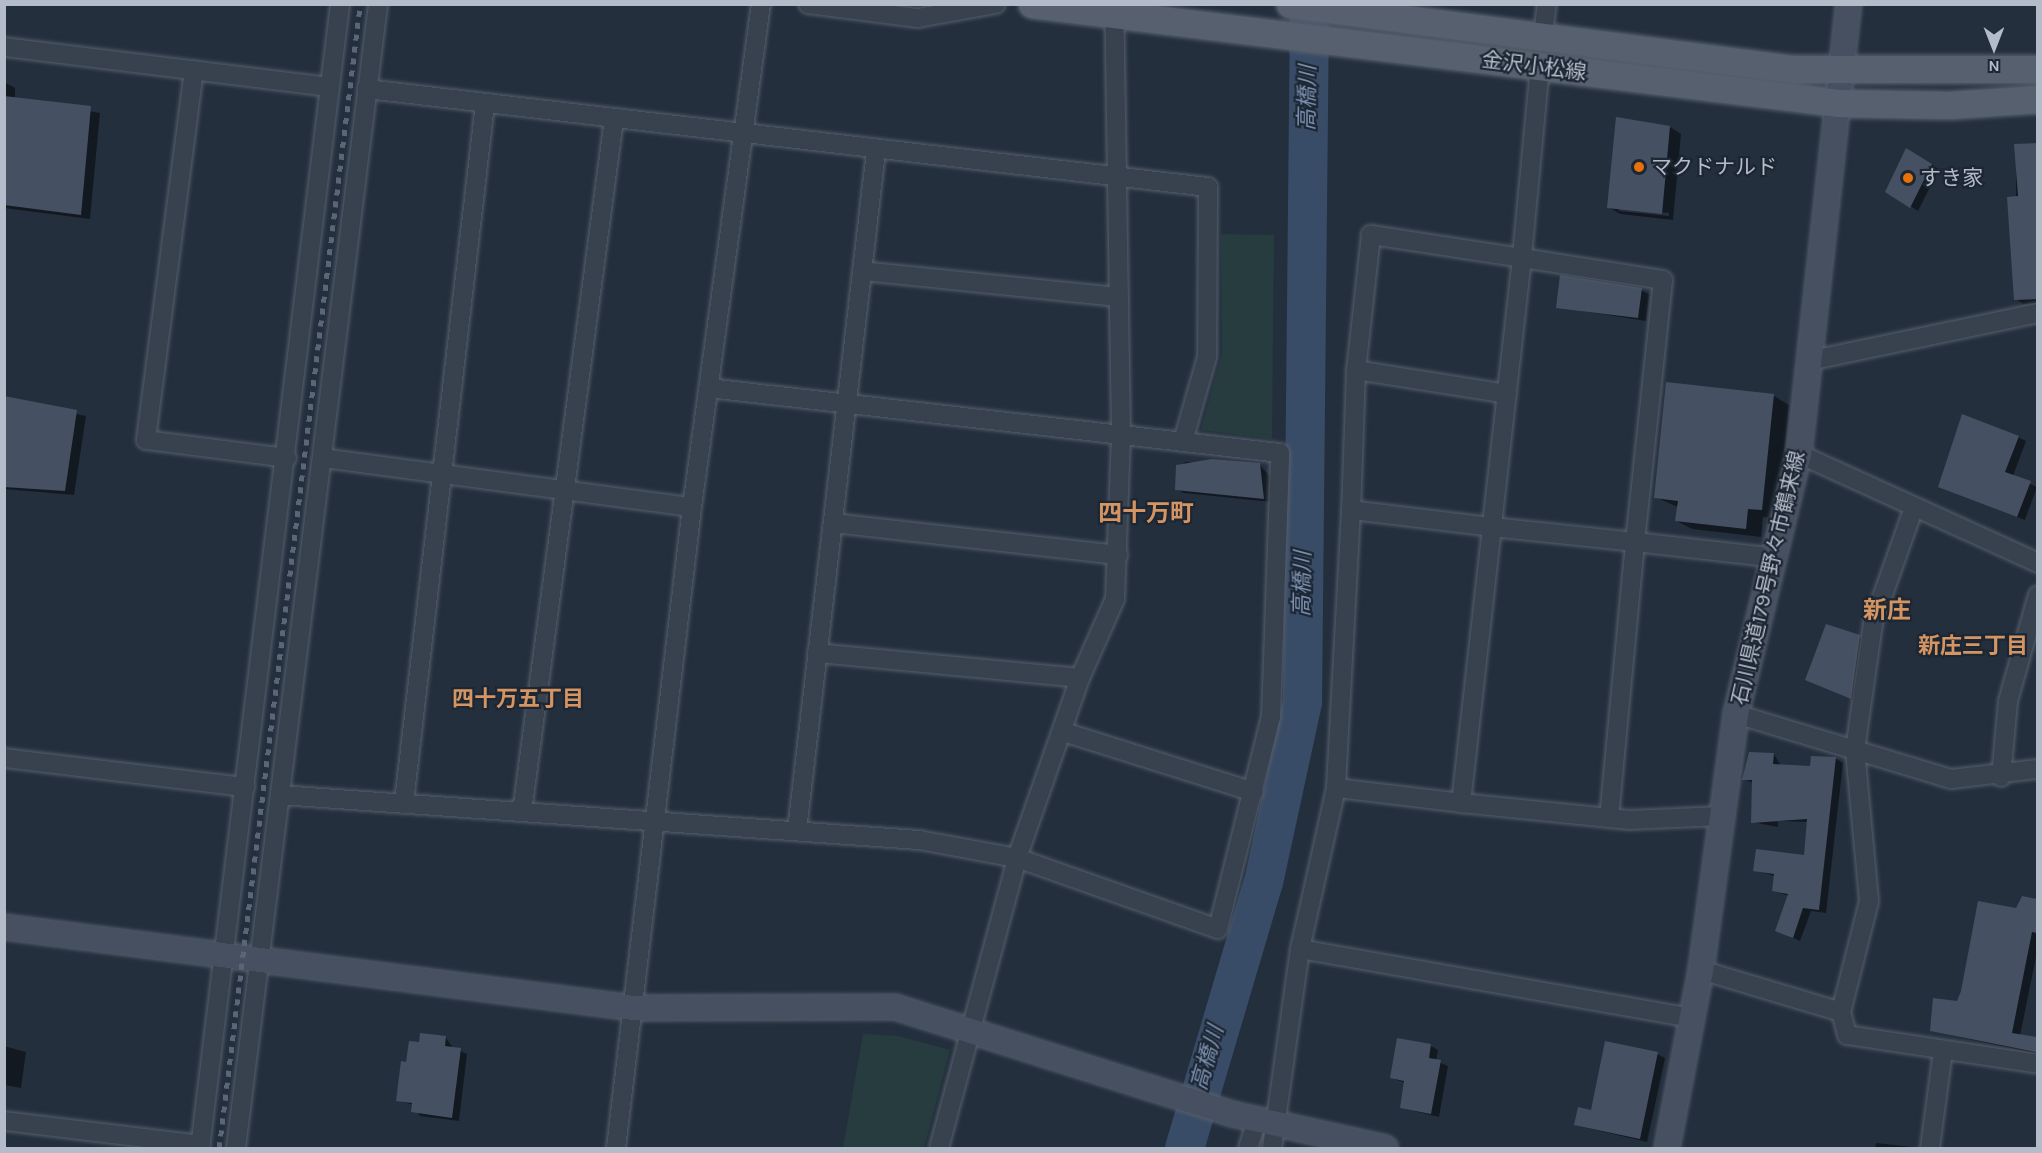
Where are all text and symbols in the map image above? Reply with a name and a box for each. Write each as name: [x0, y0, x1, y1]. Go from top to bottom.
north arrow: [1964, 18, 2024, 78]
street label: 金沢小松線: [1480, 47, 1588, 85]
text: N: [1988, 57, 2000, 76]
water label: 高橋川: [1294, 65, 1322, 131]
place label: マクドナルド: [1651, 154, 1777, 180]
marker: マクドナルド: [1632, 160, 1646, 174]
place label: すき家: [1920, 165, 1983, 191]
marker: すき家: [1901, 171, 1915, 185]
street label: 石川県道179号野々市鶴来線: [1726, 449, 1810, 707]
district label: 四十万町: [1098, 500, 1194, 528]
water label: 高橋川: [1289, 551, 1317, 617]
district label: 新庄: [1863, 597, 1911, 625]
district label: 新庄三丁目: [1918, 634, 2028, 660]
district label: 四十万五丁目: [452, 687, 584, 713]
water label: 高橋川: [1186, 1023, 1230, 1093]

